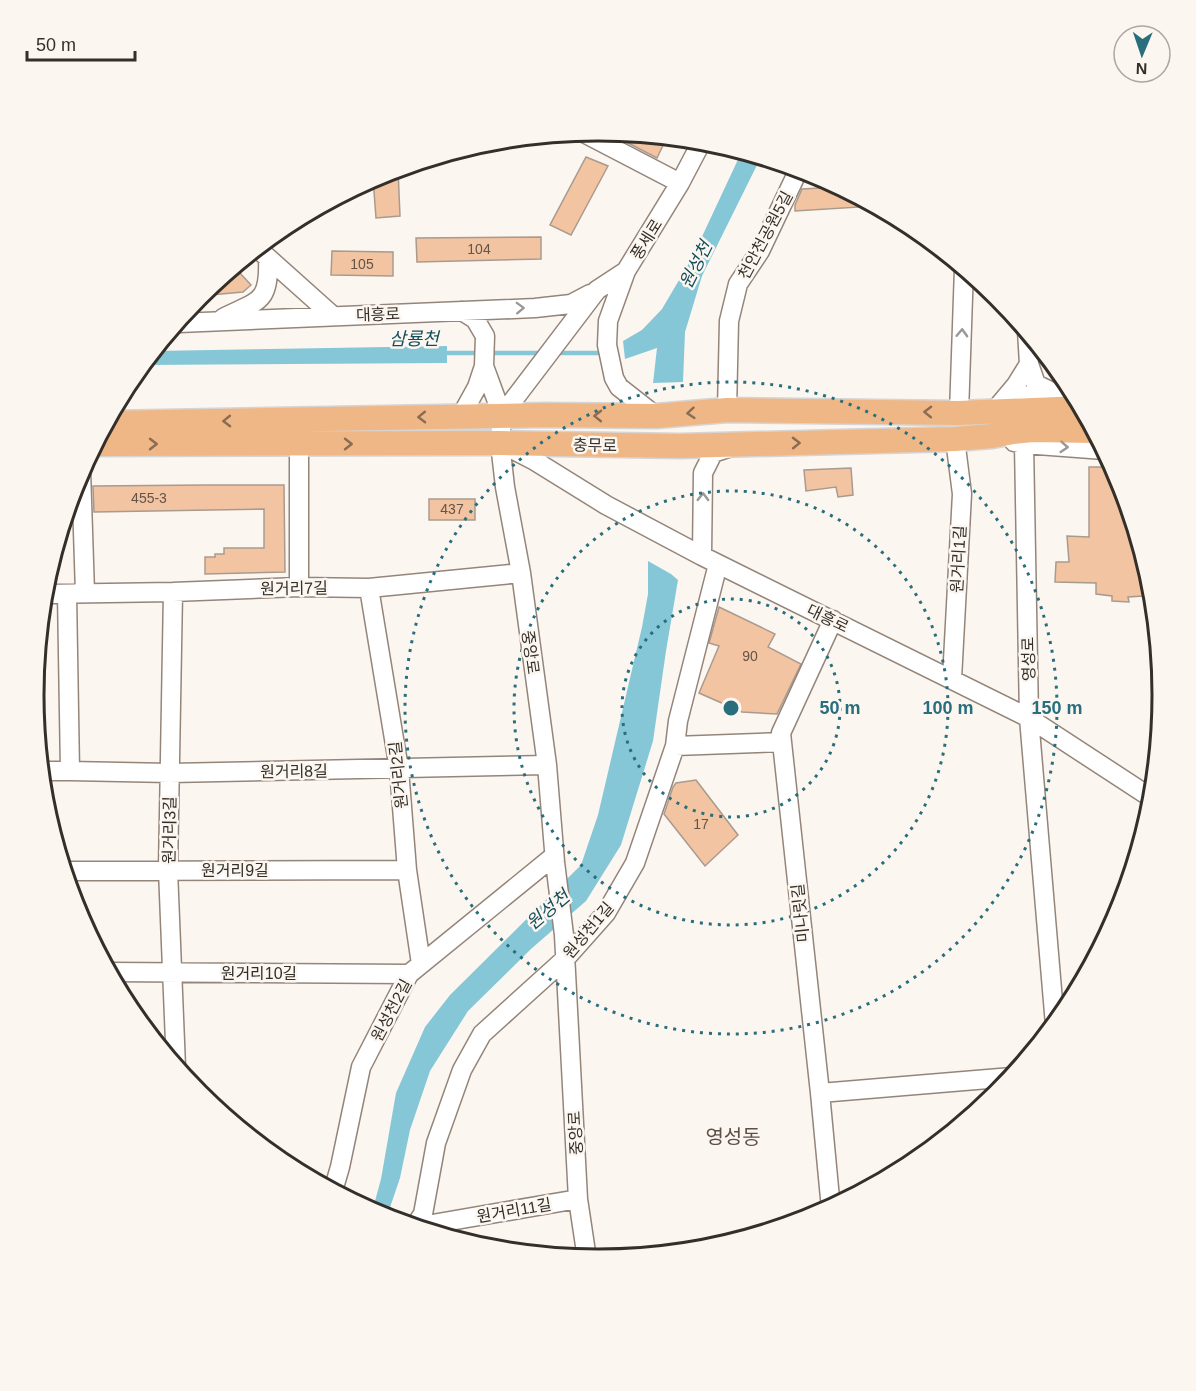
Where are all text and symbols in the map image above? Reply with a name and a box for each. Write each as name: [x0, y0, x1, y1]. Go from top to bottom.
scale bar: [27, 24, 135, 62]
north arrow: [1112, 24, 1172, 84]
text: 50 m: [36, 35, 76, 55]
text: N: [1135, 60, 1148, 77]
street label: 천안천공원5길: [735, 188, 796, 282]
street label: 풍세로: [628, 216, 665, 262]
water label: 원성천: [676, 236, 717, 292]
house number: 104: [467, 241, 491, 257]
house number: 105: [350, 256, 374, 272]
one-way arrow: [516, 302, 525, 315]
street label: 대흥로: [356, 305, 401, 324]
water label: 삼룡천: [389, 329, 441, 349]
one-way arrow: [955, 329, 968, 338]
one-way arrow: [687, 406, 696, 419]
one-way arrow: [924, 406, 933, 418]
one-way arrow: [593, 409, 602, 422]
one-way arrow: [418, 411, 427, 423]
one-way arrow: [223, 414, 232, 427]
street label: 충무로: [573, 437, 617, 454]
one-way arrow: [792, 437, 801, 449]
one-way arrow: [149, 438, 158, 450]
one-way arrow: [344, 438, 353, 450]
one-way arrow: [1060, 440, 1069, 453]
house number: 455-3: [131, 490, 167, 506]
one-way arrow: [697, 493, 709, 502]
house number: 437: [440, 501, 464, 517]
street label: 원거리1길: [948, 525, 969, 593]
street label: 원거리7길: [260, 579, 328, 598]
street label: 대흥로: [804, 601, 852, 636]
street label: 중앙로: [519, 629, 542, 675]
street label: 영성로: [1020, 636, 1037, 681]
house number: 90: [742, 648, 758, 664]
centre of rings: [721, 698, 741, 718]
text: 50 m: [819, 698, 861, 718]
text: 100 m: [922, 698, 974, 718]
text: 150 m: [1031, 698, 1083, 718]
street label: 원거리2길: [387, 740, 410, 810]
street label: 원거리8길: [260, 762, 328, 781]
street label: 원거리3길: [160, 796, 179, 864]
house number: 17: [693, 816, 709, 832]
street label: 원거리9길: [201, 862, 269, 879]
street label: 미나릿길: [789, 883, 812, 943]
water label: 원성천: [523, 885, 575, 934]
street label: 원성천1길: [560, 899, 617, 962]
street label: 원거리10길: [221, 965, 297, 982]
street label: 원성천2길: [368, 976, 415, 1044]
street label: 중앙로: [566, 1110, 585, 1155]
district label: 영성동: [705, 1126, 761, 1148]
street label: 원거리11길: [475, 1196, 553, 1225]

